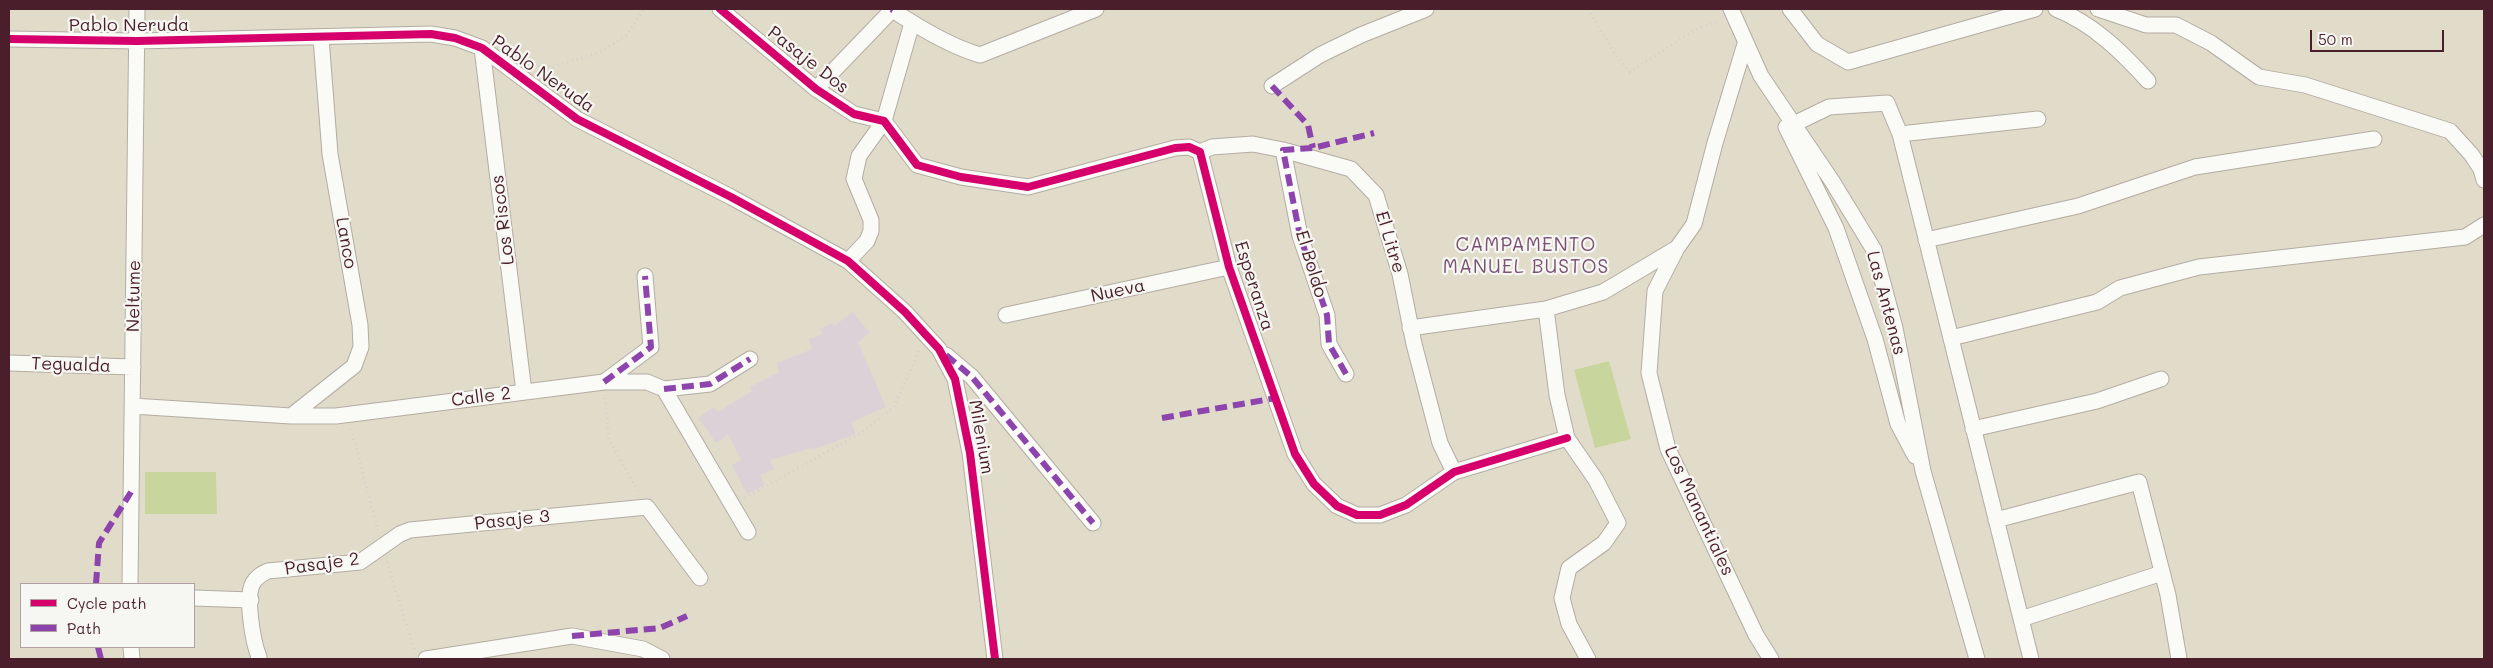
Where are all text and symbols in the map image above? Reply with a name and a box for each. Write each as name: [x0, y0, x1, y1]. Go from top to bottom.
street label: Pablo Neruda: [69, 14, 189, 36]
scale bar: [2313, 20, 2447, 52]
street label: Pasaje Dos: [763, 22, 853, 98]
text: 50 m: [2318, 29, 2353, 49]
street label: Pablo Neruda: [487, 31, 599, 117]
street label: Los Riscos: [487, 174, 519, 266]
street label: El Litre: [1370, 208, 1410, 276]
street label: Lanco: [331, 216, 361, 270]
street label: El Boldo: [1291, 228, 1331, 300]
district label: CAMPAMENTO MANUEL BUSTOS: [1441, 234, 1611, 278]
street label: Esperanza: [1229, 239, 1279, 333]
street label: Las Antenas: [1862, 249, 1910, 357]
street label: Neltume: [123, 260, 145, 332]
street label: Nueva: [1089, 275, 1147, 307]
street label: Tegualda: [31, 353, 111, 377]
street label: Calle 2: [450, 383, 512, 411]
street label: Milenium: [964, 398, 998, 476]
street label: Los Manantiales: [1660, 443, 1738, 579]
street label: Pasaje 3: [473, 505, 551, 535]
street label: Pasaje 2: [283, 548, 361, 580]
legend: [20, 583, 195, 648]
text: Cycle path: [67, 593, 146, 613]
text: Path: [67, 618, 101, 638]

